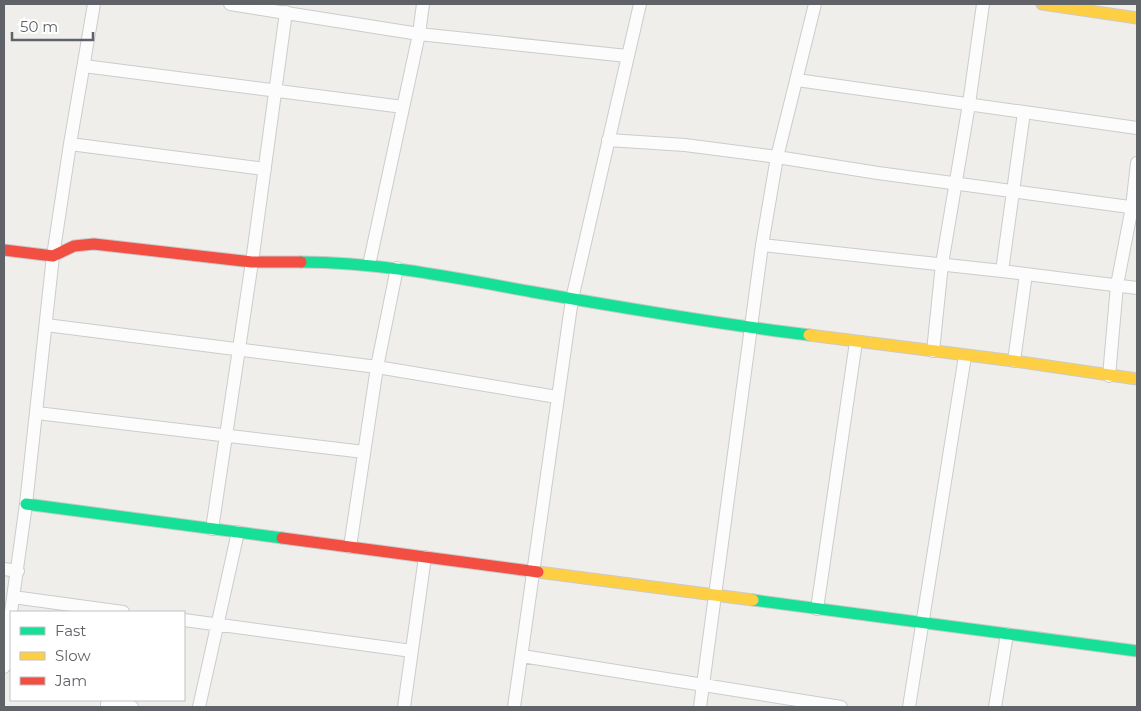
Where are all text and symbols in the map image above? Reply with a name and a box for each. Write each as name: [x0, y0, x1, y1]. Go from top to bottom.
scale bar: [12, 10, 94, 42]
text: 50 m: [20, 17, 58, 36]
legend: [10, 611, 185, 701]
text: Fast: [55, 621, 86, 640]
text: Slow: [55, 646, 91, 665]
text: Jam: [54, 671, 87, 690]

